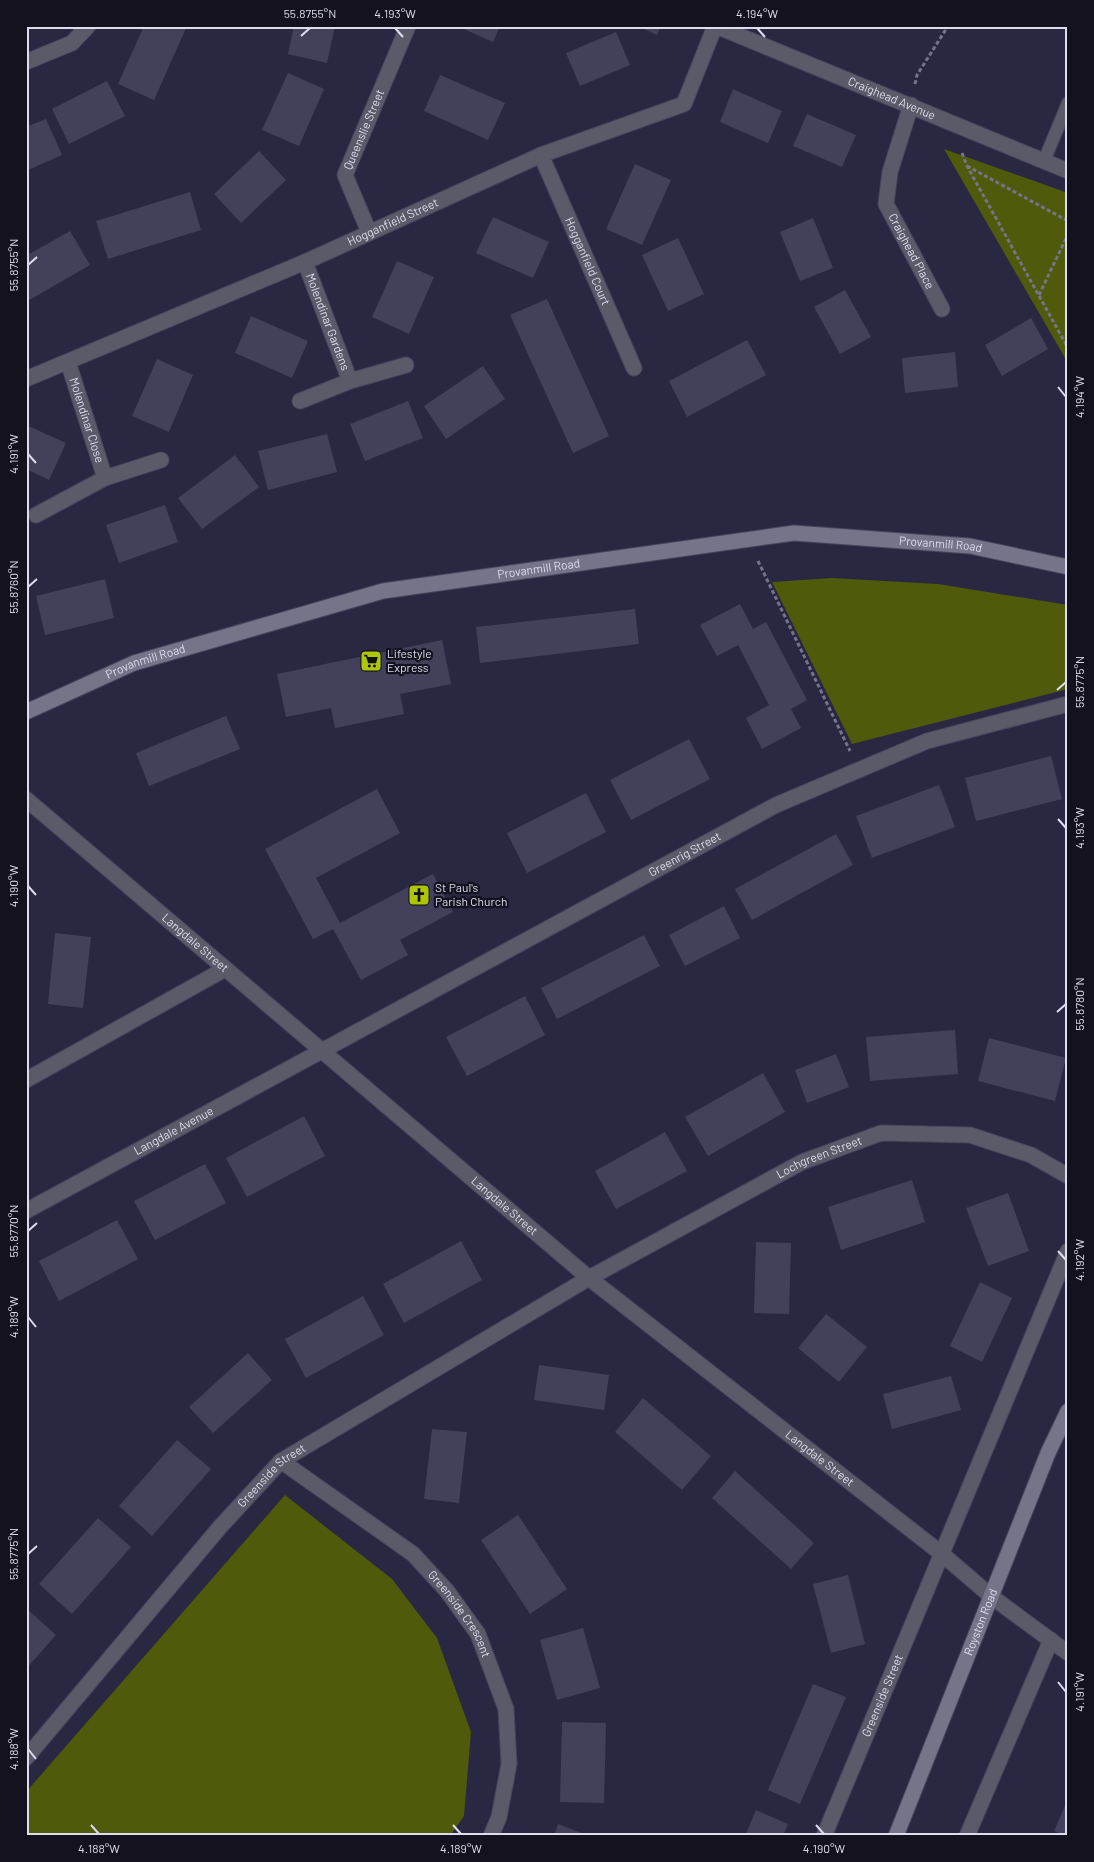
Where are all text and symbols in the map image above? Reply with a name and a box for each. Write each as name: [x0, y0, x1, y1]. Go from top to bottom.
text: 55.8755°N: [284, 6, 336, 20]
text: 4.193°W: [374, 6, 416, 20]
text: 4.194°W: [736, 6, 779, 20]
street label: Craighead Avenue: [846, 73, 938, 122]
street label: Queenslie Street: [340, 87, 386, 172]
street label: Hogganfield Street: [345, 195, 440, 248]
street label: Craighead Place: [886, 211, 938, 291]
street label: Hogganfield Court: [563, 215, 614, 307]
text: 55.8755°N: [6, 239, 20, 291]
street label: Molendinar Gardens: [304, 271, 353, 372]
text: 4.194°W: [1072, 375, 1086, 418]
street label: Molendinar Close: [67, 376, 108, 464]
text: 4.191°W: [6, 434, 20, 474]
street label: Provanmill Road: [899, 533, 984, 554]
street label: Provanmill Road: [496, 555, 581, 581]
text: 55.8760°N: [6, 560, 20, 614]
street label: Provanmill Road: [103, 641, 187, 681]
place label: Lifestyle Express: [387, 646, 432, 674]
supermarket icon: Lifestyle Express: [359, 649, 383, 673]
text: 55.8775°N: [1072, 656, 1086, 708]
text: 4.193°W: [1072, 807, 1086, 849]
street label: Greenrig Street: [646, 828, 723, 879]
text: 4.190°W: [6, 864, 20, 907]
place label: St Paul's Parish Church: [435, 880, 507, 908]
church icon: St Paul's Parish Church: [407, 883, 431, 907]
street label: Langdale Street: [160, 910, 232, 974]
text: 55.8780°N: [1072, 977, 1086, 1031]
street label: Langdale Avenue: [131, 1103, 215, 1157]
street label: Lochgreen Street: [774, 1133, 864, 1181]
street label: Langdale Street: [469, 1173, 541, 1237]
text: 55.8770°N: [6, 1205, 20, 1257]
text: 4.192°W: [1072, 1239, 1086, 1281]
text: 4.189°W: [6, 1296, 20, 1338]
street label: Langdale Street: [783, 1427, 857, 1489]
street label: Greenside Street: [234, 1440, 308, 1510]
text: 55.8775°N: [6, 1528, 20, 1580]
street label: Greenside Crescent: [426, 1567, 494, 1659]
street label: Royston Road: [960, 1586, 999, 1657]
street label: Greenside Street: [858, 1652, 905, 1739]
text: 4.191°W: [1072, 1672, 1086, 1712]
text: 4.188°W: [6, 1728, 20, 1770]
text: 4.188°W: [78, 1841, 120, 1855]
text: 4.189°W: [440, 1841, 482, 1855]
text: 4.190°W: [803, 1841, 846, 1855]

